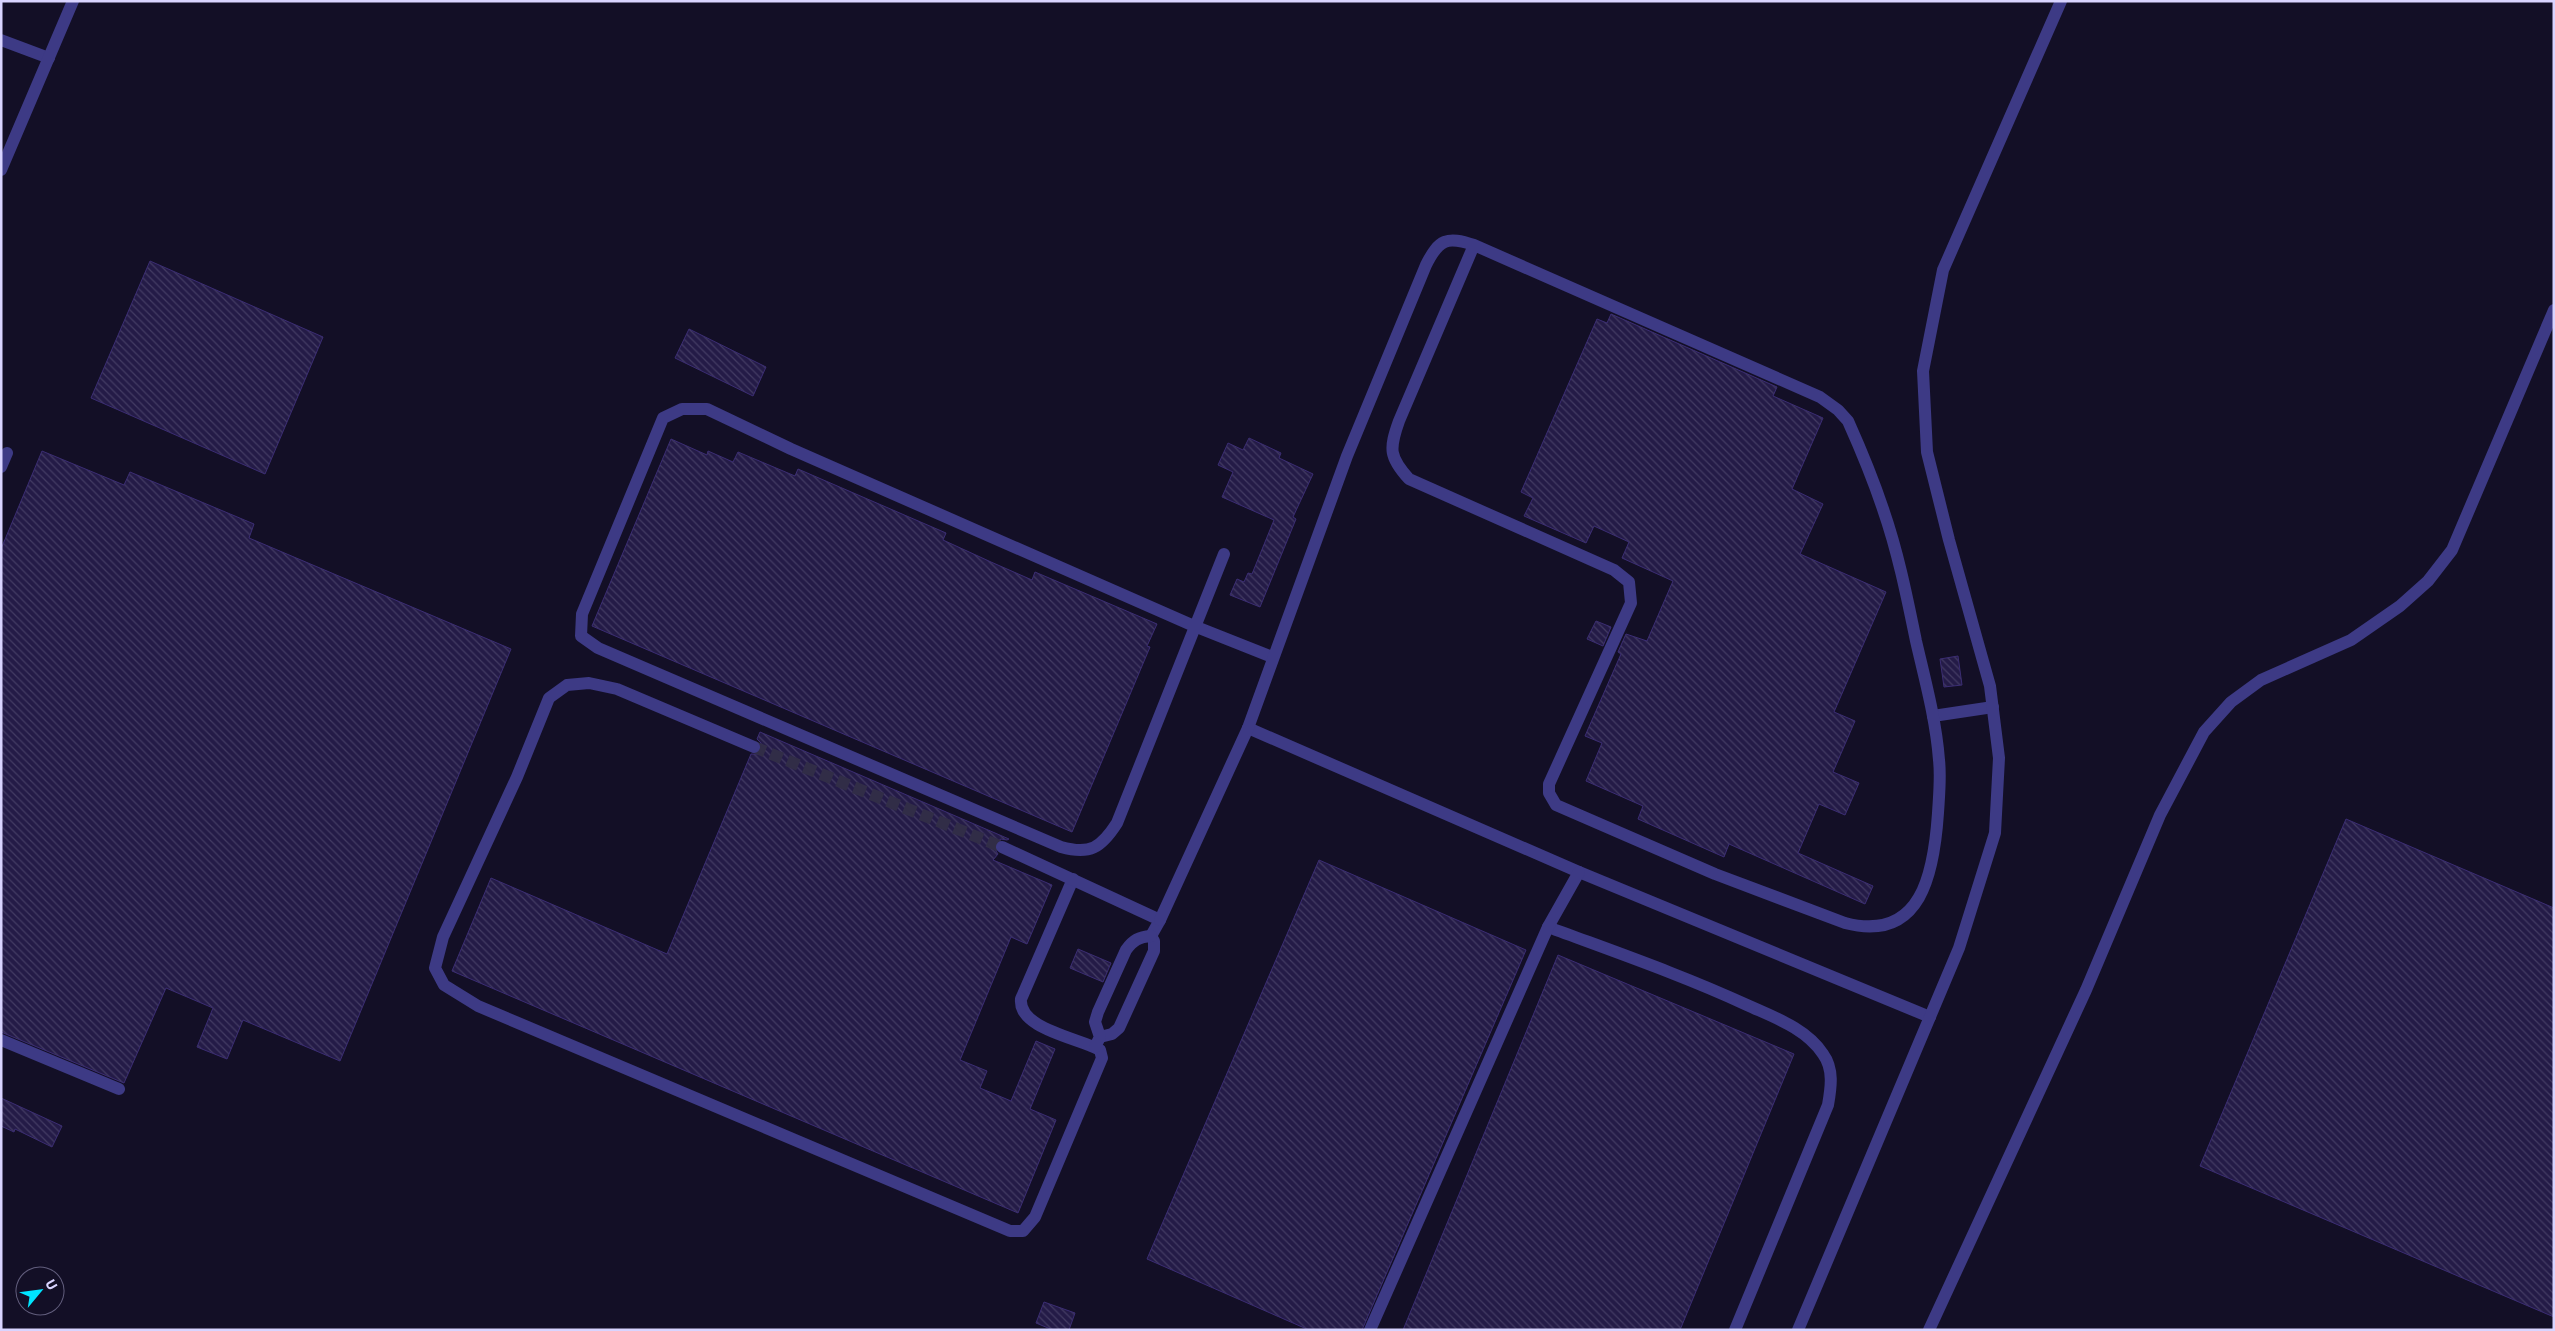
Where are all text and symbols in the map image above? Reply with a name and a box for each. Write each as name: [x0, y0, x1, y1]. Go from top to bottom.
north arrow: [15, 1266, 65, 1316]
text: U: [41, 1276, 62, 1293]

